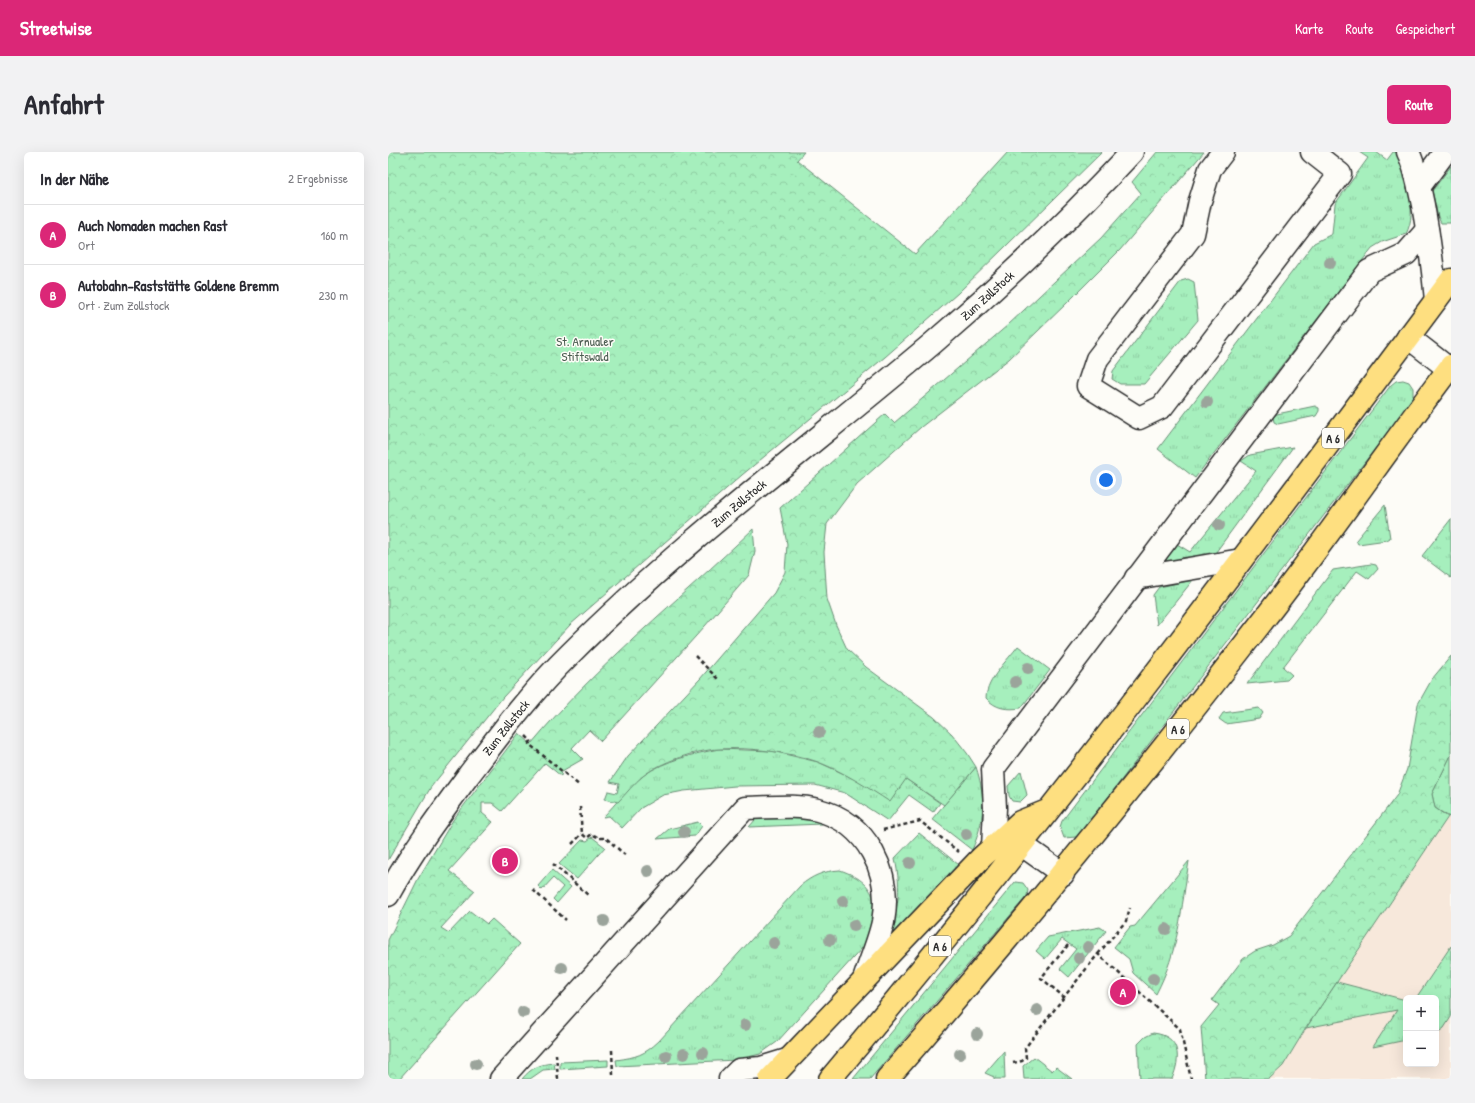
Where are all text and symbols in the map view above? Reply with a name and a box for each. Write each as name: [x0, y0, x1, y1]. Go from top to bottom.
text: Streetwise: [20, 15, 92, 41]
text: Karte: [1295, 19, 1324, 38]
text: Route: [1346, 19, 1374, 38]
text: Gespeichert: [1396, 19, 1455, 38]
text: Anfahrt: [24, 85, 104, 123]
button: Route: [1387, 85, 1451, 124]
text: In der Nähe: [40, 167, 109, 190]
text: 2 Ergebnisse: [288, 169, 348, 187]
text: Auch Nomaden machen Rast: [78, 215, 227, 236]
text: A: [50, 226, 56, 244]
text: 160 m: [320, 226, 348, 244]
text: Ort: [78, 236, 95, 254]
street label: Zum Zollstock: [956, 266, 1018, 324]
text: Autobahn-Raststätte Goldene Bremm: [78, 275, 279, 296]
text: B: [50, 286, 56, 304]
text: 230 m: [318, 286, 348, 304]
text: Ort · Zum Zollstock: [78, 296, 170, 314]
park label: St. Arnualer Stiftswald: [556, 332, 614, 365]
road number: A 6: [1322, 428, 1344, 448]
your location: [1096, 470, 1116, 490]
street label: Zum Zollstock: [707, 474, 770, 531]
street label: Zum Zollstock: [478, 695, 534, 759]
road number: A 6: [1167, 719, 1189, 739]
pin: B: [492, 846, 518, 876]
road number: A 6: [929, 936, 951, 956]
pin: A: [1110, 977, 1136, 1007]
map controls: [1403, 995, 1439, 1067]
button: +: [1403, 995, 1439, 1031]
button: −: [1403, 1031, 1439, 1067]

